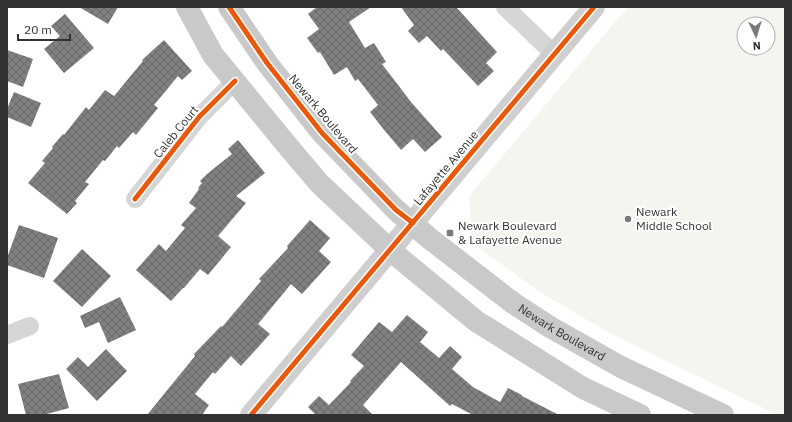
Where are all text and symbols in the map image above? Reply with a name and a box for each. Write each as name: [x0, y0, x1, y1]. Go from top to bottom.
scale bar: [18, 16, 70, 42]
north arrow: [736, 16, 776, 56]
text: 20 m: [24, 22, 52, 37]
text: N: [752, 39, 761, 53]
street label: Newark Boulevard: [286, 71, 361, 156]
street label: Caleb Court: [150, 102, 201, 161]
street label: Lafayette Avenue: [410, 127, 481, 208]
place label: Newark Middle School: [636, 204, 712, 233]
marker: Newark Middle School: [623, 214, 633, 224]
place label: Newark Boulevard & Lafayette Avenue: [458, 218, 562, 247]
marker: Newark Boulevard & Lafayette Avenue: [445, 228, 455, 238]
street label: Newark Boulevard: [516, 300, 608, 364]

